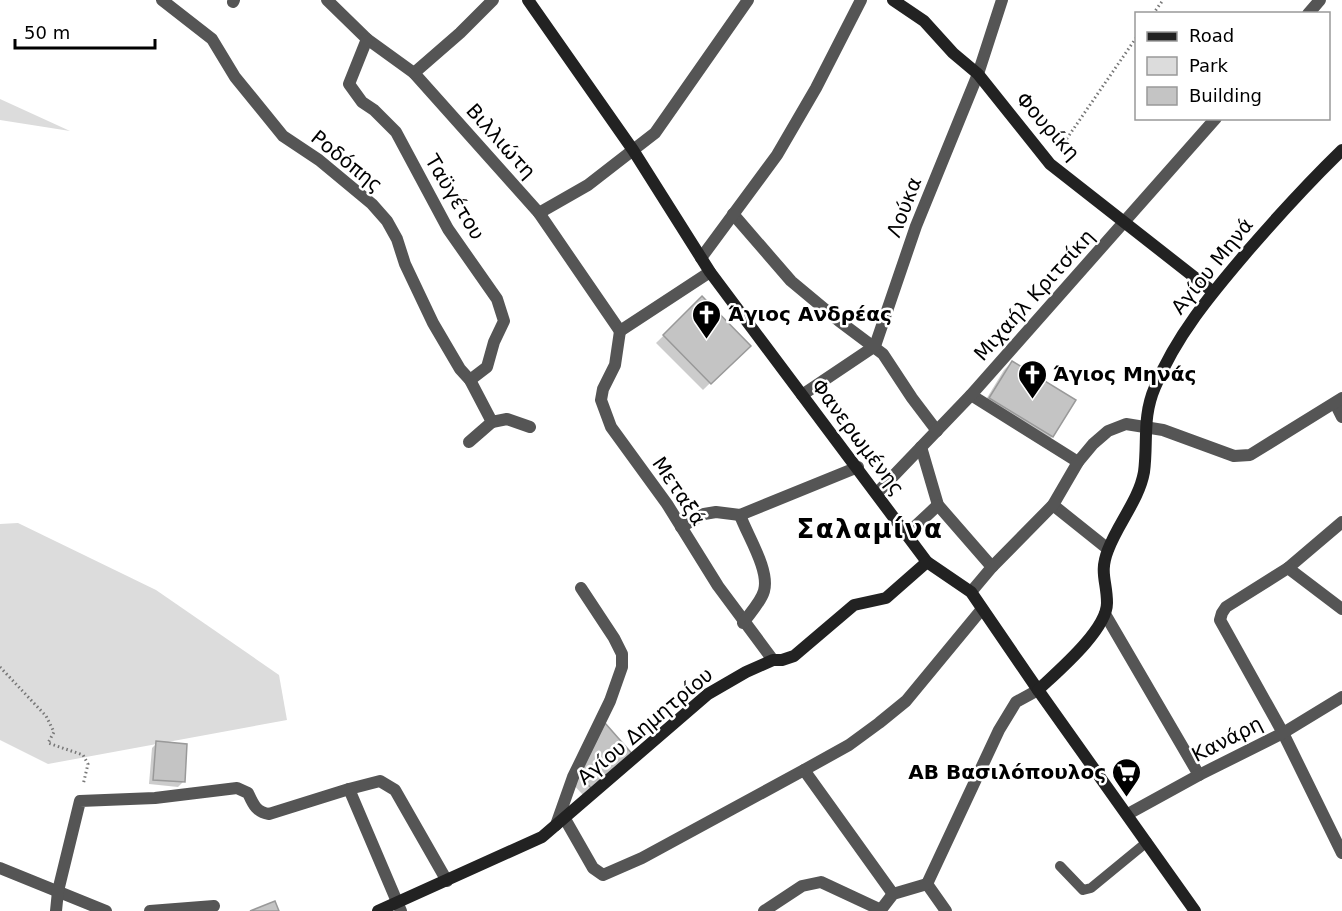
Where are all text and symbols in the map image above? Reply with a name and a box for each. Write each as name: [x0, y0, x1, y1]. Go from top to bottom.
scale bar: [15, 12, 154, 50]
legend: [1135, 12, 1330, 120]
text: 50 m: [24, 22, 70, 43]
text: Road: [1189, 25, 1234, 46]
text: Park: [1189, 55, 1228, 76]
text: Building: [1189, 85, 1262, 106]
street label: Φουρίκη: [1011, 87, 1085, 165]
street label: Βιλλιώτη: [461, 99, 541, 183]
street label: Ροδόπης: [306, 125, 388, 197]
street label: Ταϋγέτου: [420, 149, 490, 244]
street label: Λούκα: [882, 174, 926, 240]
street label: Αγίου Μηνά: [1166, 213, 1258, 319]
street label: Μιχαήλ Κριτσίκη: [969, 224, 1099, 366]
church icon: Άγιος Ανδρέας: [691, 298, 723, 340]
place label: Άγιος Ανδρέας: [728, 302, 892, 326]
church icon: Άγιος Μηνάς: [1016, 358, 1048, 400]
place label: Άγιος Μηνάς: [1053, 362, 1196, 386]
street label: Φανερωμένης: [806, 374, 910, 500]
street label: Μεταξά: [647, 452, 711, 530]
district label: Σαλαμίνα: [797, 514, 943, 544]
street label: Αγίου Δημητρίου: [572, 662, 718, 790]
street label: Κανάρη: [1188, 711, 1266, 767]
supermarket icon: ΑΒ Βασιλόπουλος: [1111, 756, 1143, 798]
place label: ΑΒ Βασιλόπουλος: [908, 760, 1106, 784]

